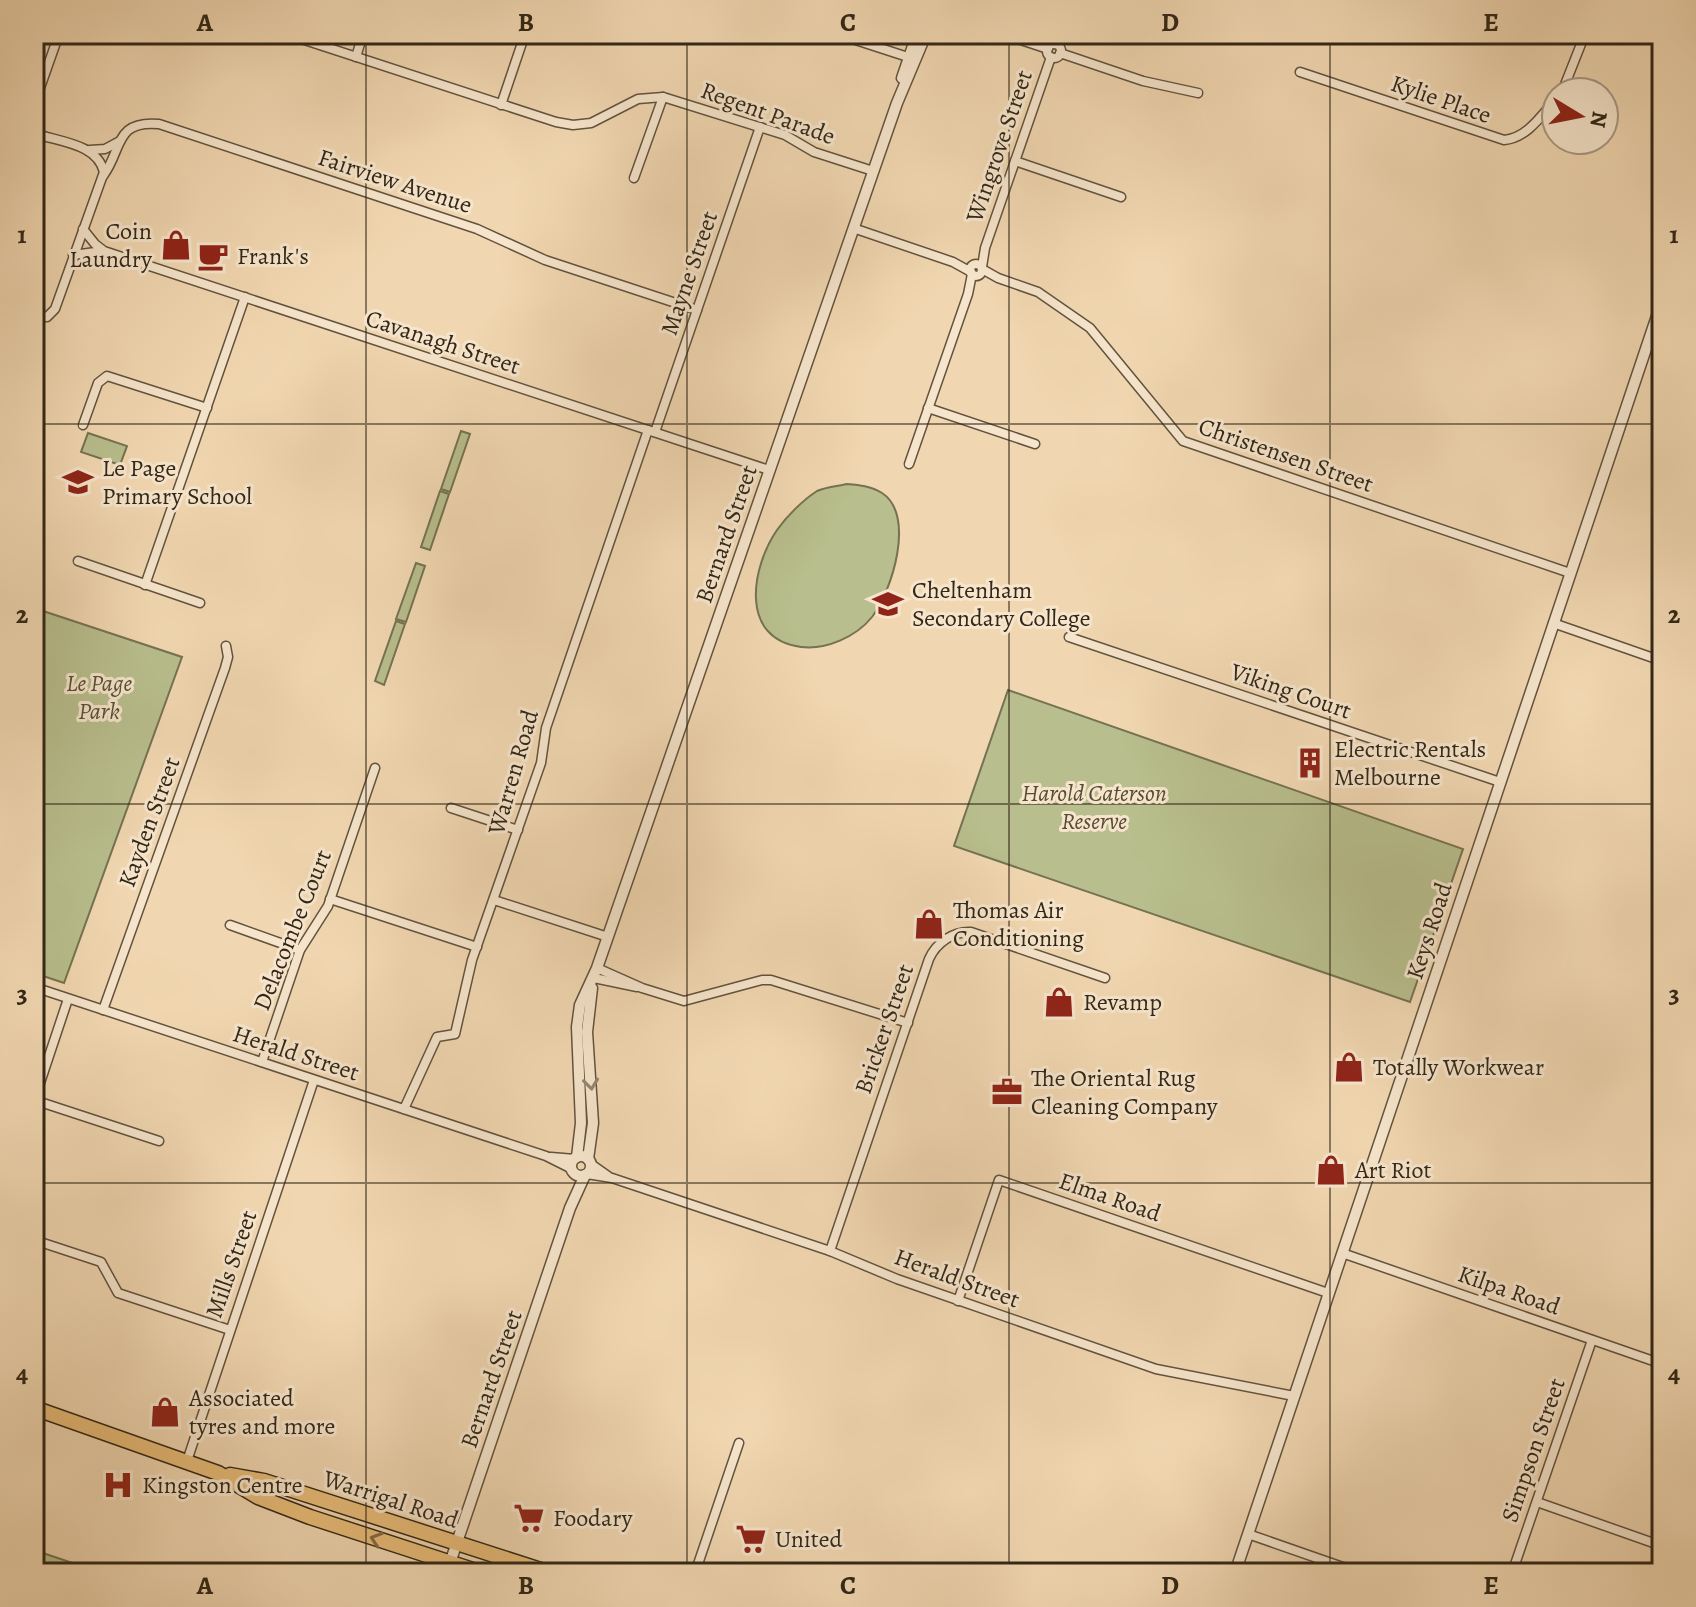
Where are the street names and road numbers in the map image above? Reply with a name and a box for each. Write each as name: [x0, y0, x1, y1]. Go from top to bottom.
street label: Wingrove Street: [958, 66, 1040, 227]
street label: Kylie Place: [1387, 67, 1495, 131]
street label: Regent Parade: [696, 74, 840, 152]
street label: Fairview Avenue: [314, 141, 476, 221]
street label: Mayne Street: [653, 207, 725, 339]
street label: Cavanagh Street: [362, 302, 524, 382]
street label: Christensen Street: [1194, 410, 1378, 500]
street label: Bernard Street: [687, 461, 765, 607]
street label: Viking Court: [1225, 655, 1356, 727]
street label: Warren Road: [480, 706, 546, 839]
street label: Kayden Street: [111, 752, 187, 892]
street label: Delacombe Court: [245, 845, 339, 1015]
street label: Keys Road: [1398, 878, 1460, 984]
street label: Bricker Street: [847, 960, 921, 1098]
street label: Herald Street: [229, 1018, 363, 1088]
street label: Elma Road: [1055, 1165, 1165, 1229]
street label: Mills Street: [198, 1206, 264, 1322]
street label: Herald Street: [890, 1241, 1024, 1315]
street label: Kilpa Road: [1454, 1258, 1565, 1322]
street label: Bernard Street: [452, 1306, 530, 1452]
street label: Simpson Street: [1493, 1374, 1573, 1526]
street label: Warrigal Road: [318, 1462, 463, 1536]

